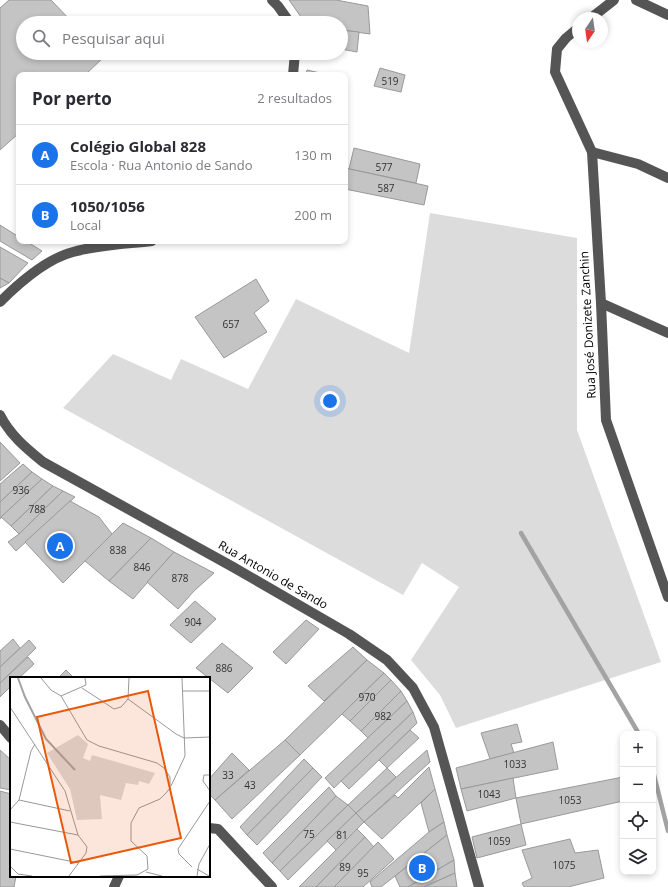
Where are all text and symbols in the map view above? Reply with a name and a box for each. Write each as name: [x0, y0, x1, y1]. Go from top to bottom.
north arrow: [572, 12, 608, 48]
search box: [16, 16, 348, 60]
icon: search: [30, 27, 52, 49]
text: Pesquisar aqui: [62, 28, 165, 48]
house number: 519: [381, 74, 399, 88]
text: Por perto: [32, 87, 112, 110]
text: 2 resultados: [257, 89, 332, 107]
text: Colégio Global 828: [70, 136, 206, 156]
text: A: [41, 146, 49, 164]
text: 130 m: [294, 146, 332, 164]
text: Escola · Rua Antonio de Sando: [70, 156, 253, 174]
house number: 577: [375, 160, 393, 174]
house number: 587: [377, 181, 395, 195]
text: 1050/1056: [70, 196, 145, 216]
text: B: [41, 206, 49, 224]
text: 200 m: [294, 206, 332, 224]
text: Local: [70, 216, 101, 234]
street label: Rua José Donizete Zanchin: [575, 251, 600, 399]
house number: 657: [222, 317, 240, 331]
your location: [320, 391, 340, 411]
house number: 936: [12, 483, 30, 497]
house number: 788: [28, 502, 46, 516]
pin: A: [47, 531, 73, 561]
street label: Rua Antonio de Sando: [215, 536, 331, 613]
house number: 838: [109, 543, 127, 557]
house number: 846: [133, 560, 151, 574]
house number: 878: [171, 571, 189, 585]
house number: 904: [184, 615, 202, 629]
house number: 886: [215, 661, 233, 675]
inset map: [10, 677, 210, 877]
house number: 970: [358, 690, 376, 704]
house number: 982: [374, 709, 392, 723]
map controls: [620, 731, 656, 875]
button: +: [620, 731, 656, 767]
house number: 1033: [504, 757, 527, 771]
button: −: [620, 767, 656, 803]
house number: 33: [222, 768, 234, 782]
house number: 43: [244, 778, 256, 792]
house number: 1043: [478, 787, 501, 801]
house number: 1053: [559, 793, 582, 807]
button: locate: [620, 803, 656, 839]
house number: 75: [303, 827, 315, 841]
house number: 81: [336, 828, 348, 842]
house number: 1059: [488, 834, 511, 848]
button: layers: [620, 839, 656, 875]
pin: B: [409, 853, 435, 883]
house number: 1075: [553, 858, 576, 872]
house number: 89: [339, 860, 351, 874]
house number: 95: [357, 866, 369, 880]

